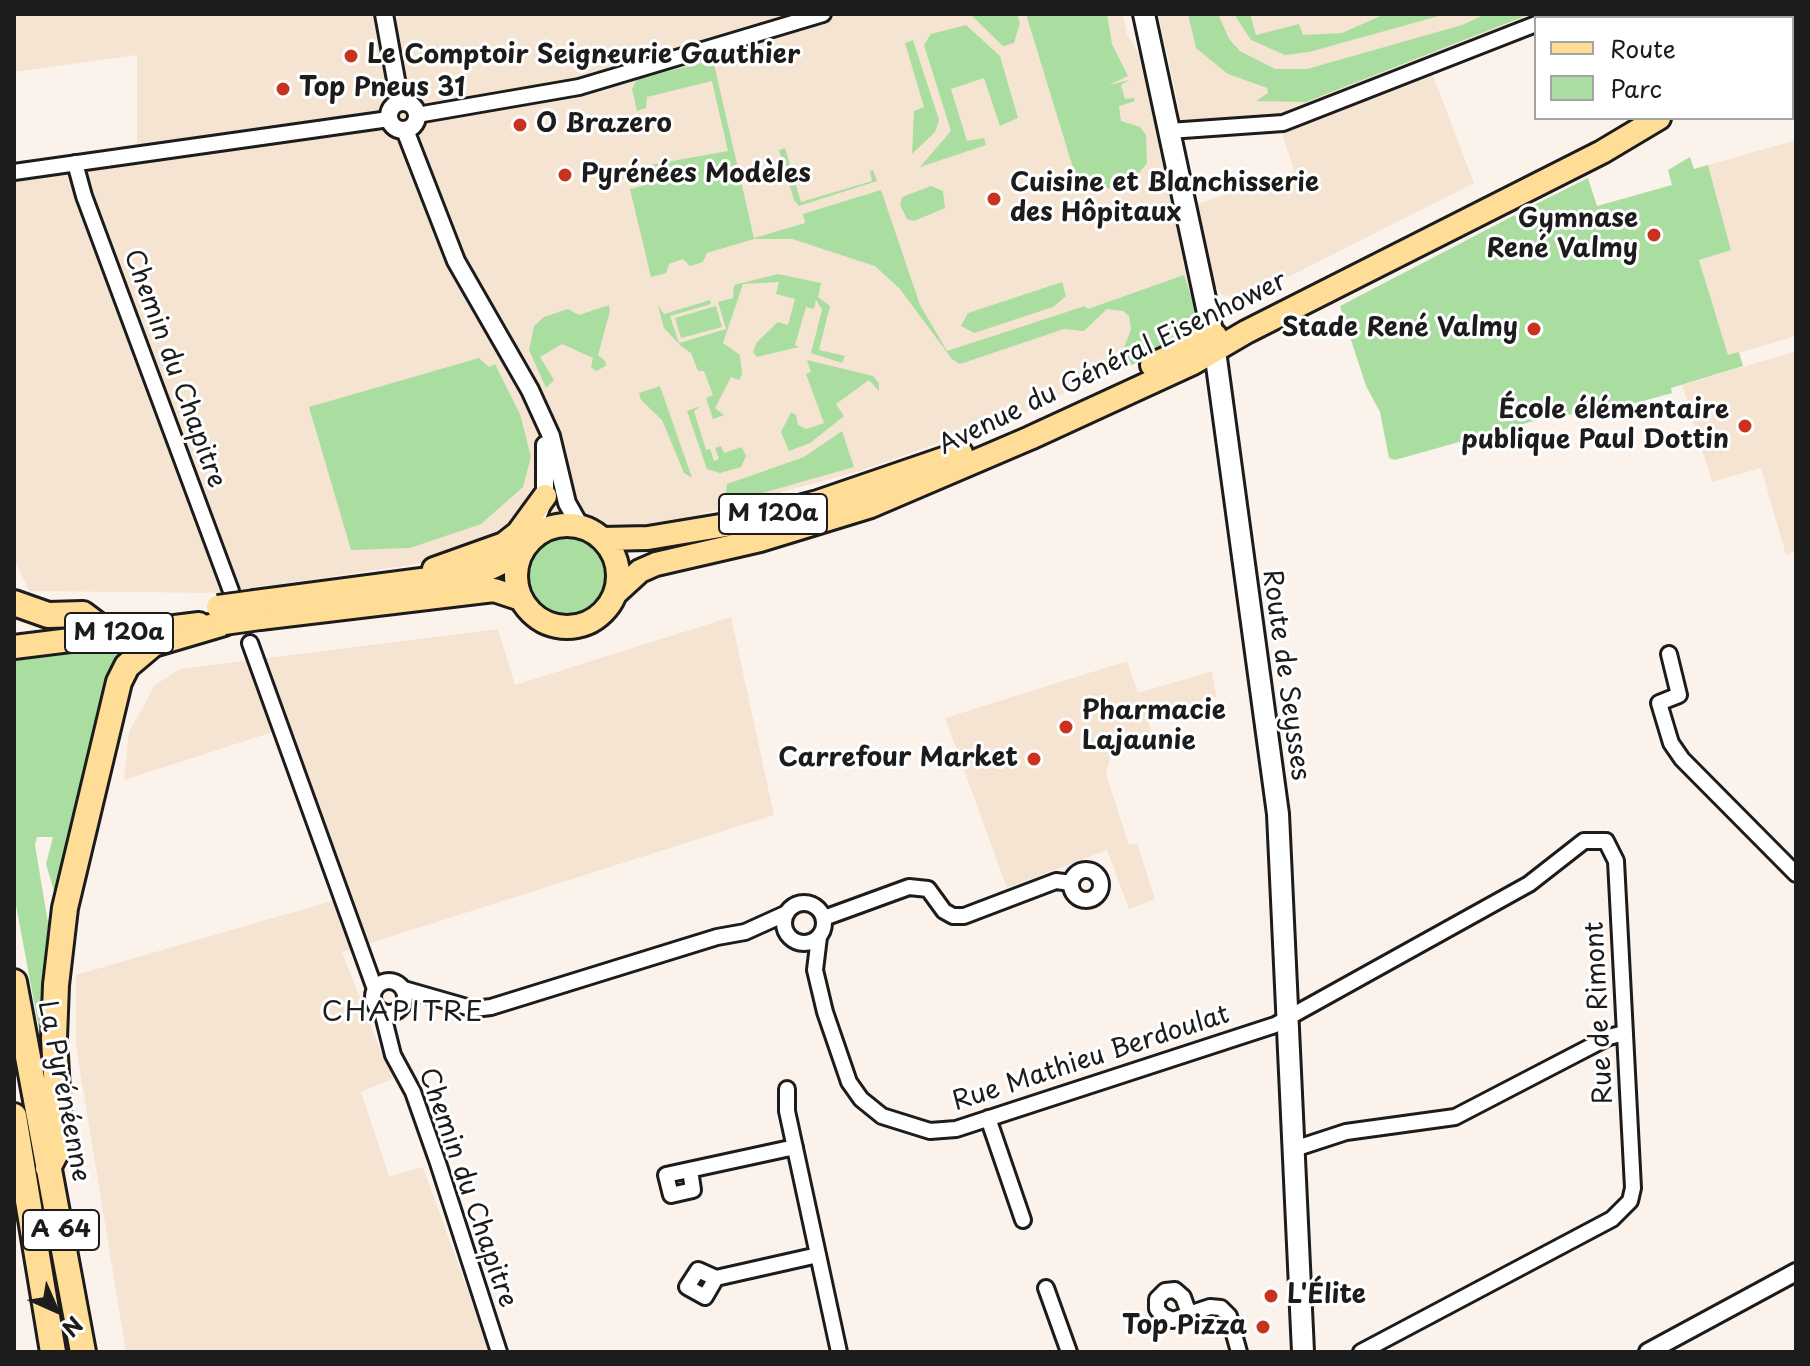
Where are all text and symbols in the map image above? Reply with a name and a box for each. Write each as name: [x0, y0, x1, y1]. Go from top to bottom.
legend: [1534, 16, 1794, 120]
text: Route: [1610, 30, 1676, 66]
place label: Le Comptoir Seigneurie Gauthier: [367, 40, 800, 72]
marker: Le Comptoir Seigneurie Gauthier: [342, 47, 360, 65]
text: Parc: [1610, 70, 1662, 106]
place label: Top Pneus 31: [299, 73, 465, 105]
marker: Top Pneus 31: [274, 80, 292, 98]
place label: O Brazero: [536, 109, 672, 141]
marker: O Brazero: [511, 116, 529, 134]
place label: Pyrénées Modèles: [581, 159, 811, 191]
marker: Pyrénées Modèles: [556, 166, 574, 184]
place label: Cuisine et Blanchisserie des Hôpitaux: [1010, 168, 1319, 230]
marker: Cuisine et Blanchisserie des Hôpitaux: [985, 190, 1003, 208]
place label: Gymnase René Valmy: [1486, 204, 1638, 266]
marker: Gymnase René Valmy: [1645, 226, 1663, 244]
street label: Chemin du Chapitre: [116, 246, 232, 492]
street label: Avenue du Général Eisenhower: [934, 266, 1292, 462]
place label: Stade René Valmy: [1282, 313, 1518, 345]
marker: Stade René Valmy: [1525, 320, 1543, 338]
place label: École élémentaire publique Paul Dottin: [1462, 395, 1729, 456]
marker: École élémentaire publique Paul Dottin: [1736, 417, 1754, 435]
road number: M 120a: [719, 494, 827, 534]
street label: Route de Seysses: [1255, 568, 1315, 782]
road number: M 120a: [65, 613, 173, 653]
place label: Pharmacie Lajaunie: [1082, 696, 1226, 758]
marker: Pharmacie Lajaunie: [1057, 718, 1075, 736]
place label: Carrefour Market: [778, 743, 1018, 775]
marker: Carrefour Market: [1025, 750, 1043, 768]
street label: Rue de Rimont: [1580, 921, 1620, 1105]
district label: CHAPITRE: [321, 996, 485, 1030]
street label: La Pyrénéenne: [30, 998, 96, 1184]
street label: Rue Mathieu Berdoulat: [949, 999, 1233, 1119]
street label: Chemin du Chapitre: [411, 1064, 523, 1312]
road number: A 64: [23, 1210, 99, 1250]
north arrow: [16, 1270, 96, 1350]
place label: L'Élite: [1287, 1280, 1366, 1312]
marker: L'Élite: [1262, 1287, 1280, 1305]
text: N: [55, 1309, 91, 1345]
place label: Top Pizza: [1122, 1311, 1247, 1343]
marker: Top Pizza: [1254, 1318, 1272, 1336]

